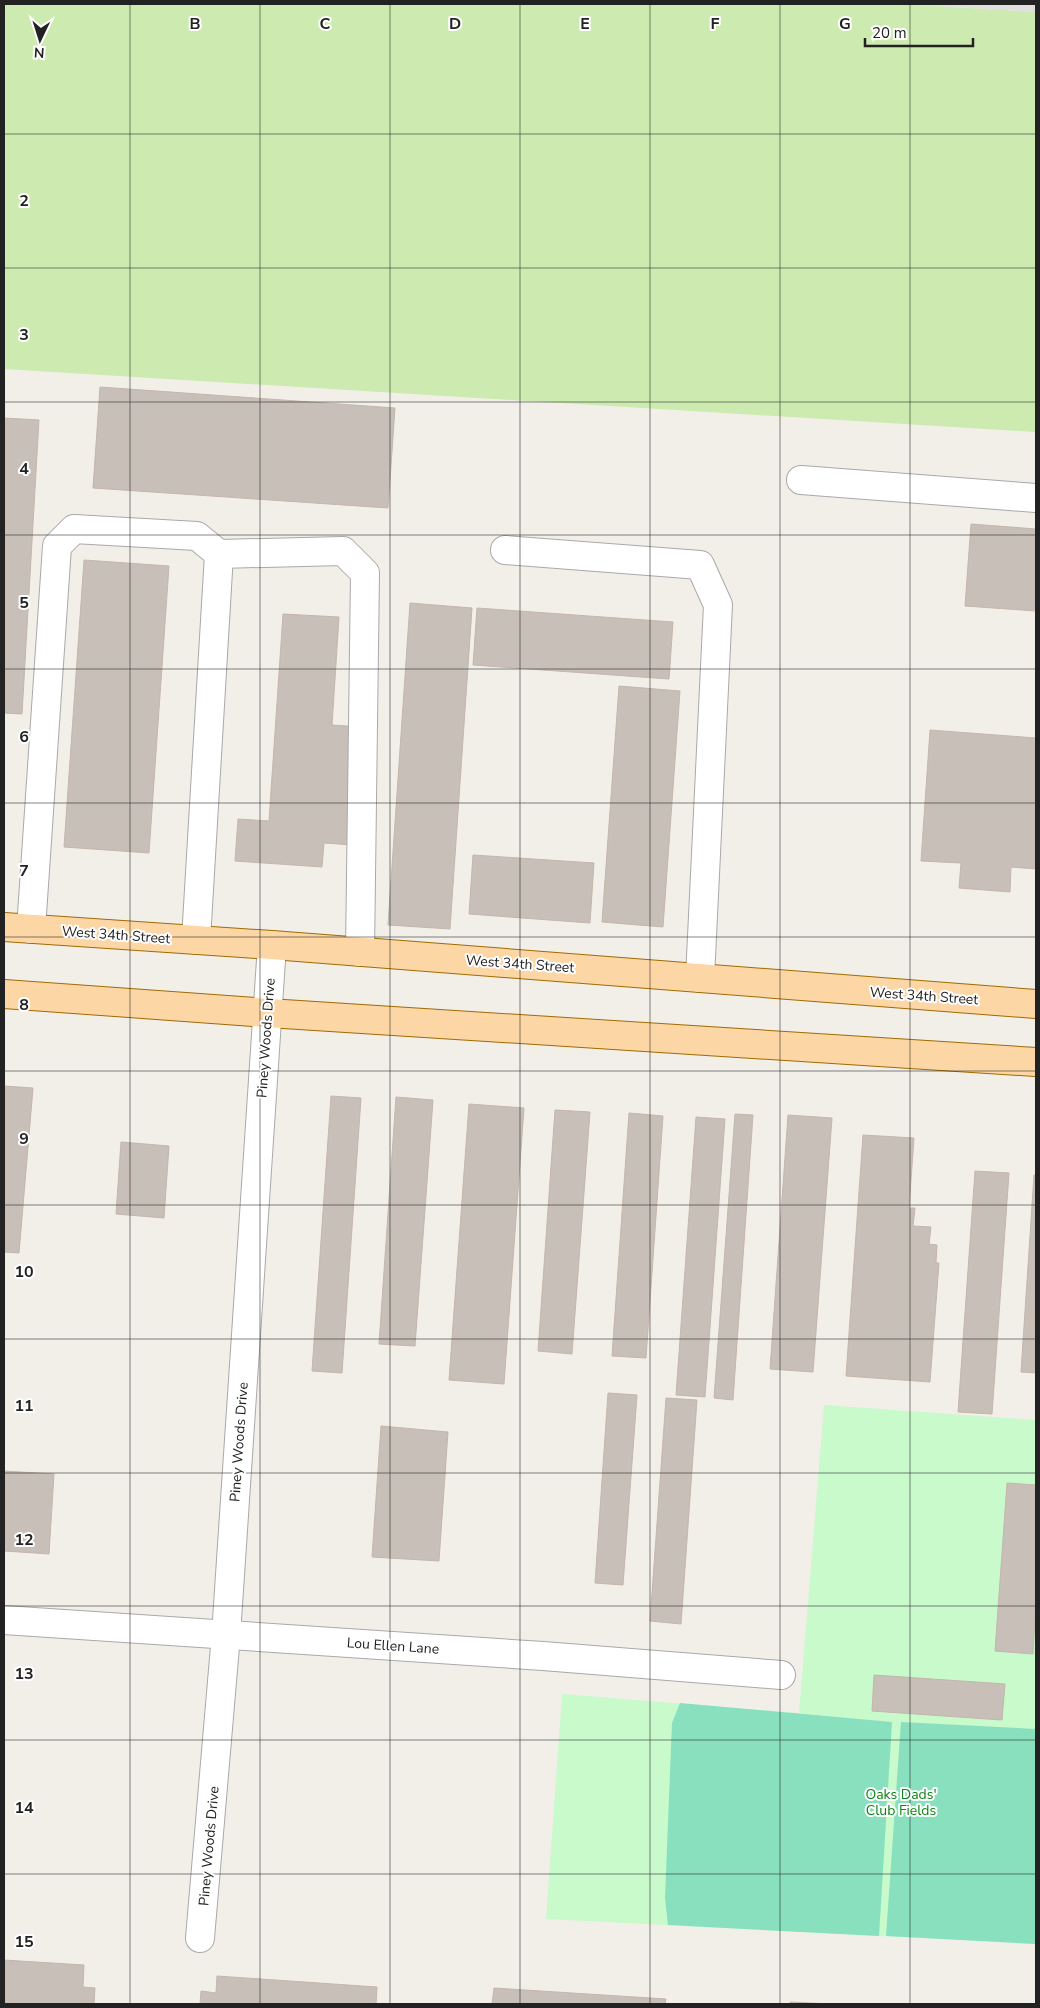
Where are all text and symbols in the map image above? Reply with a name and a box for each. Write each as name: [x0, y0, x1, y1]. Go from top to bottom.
text: B: [189, 13, 201, 35]
text: C: [320, 13, 331, 35]
text: D: [449, 13, 461, 35]
text: E: [580, 13, 590, 35]
text: F: [711, 13, 720, 35]
text: G: [839, 13, 851, 35]
north arrow: [15, 15, 65, 65]
scale bar: [865, 15, 972, 47]
text: 20 m: [872, 23, 907, 43]
text: N: [33, 43, 45, 62]
text: 2: [19, 190, 29, 212]
text: 3: [19, 324, 29, 346]
text: 4: [19, 458, 29, 480]
text: 5: [19, 592, 29, 614]
text: 6: [19, 726, 29, 748]
text: 7: [19, 860, 29, 882]
street label: West 34th Street: [61, 922, 171, 948]
street label: West 34th Street: [465, 951, 575, 977]
street label: Piney Woods Drive: [252, 977, 280, 1099]
street label: West 34th Street: [869, 983, 979, 1009]
text: 8: [19, 994, 29, 1016]
text: 9: [19, 1128, 29, 1150]
text: 10: [14, 1261, 34, 1283]
street label: Piney Woods Drive: [225, 1381, 253, 1503]
text: 11: [14, 1395, 34, 1417]
text: 12: [14, 1529, 34, 1551]
street label: Lou Ellen Lane: [346, 1633, 440, 1659]
text: 13: [14, 1663, 34, 1685]
street label: Piney Woods Drive: [194, 1785, 224, 1907]
park label: Oaks Dads' Club Fields: [865, 1785, 937, 1820]
text: 14: [14, 1797, 34, 1819]
text: 15: [14, 1931, 34, 1953]

